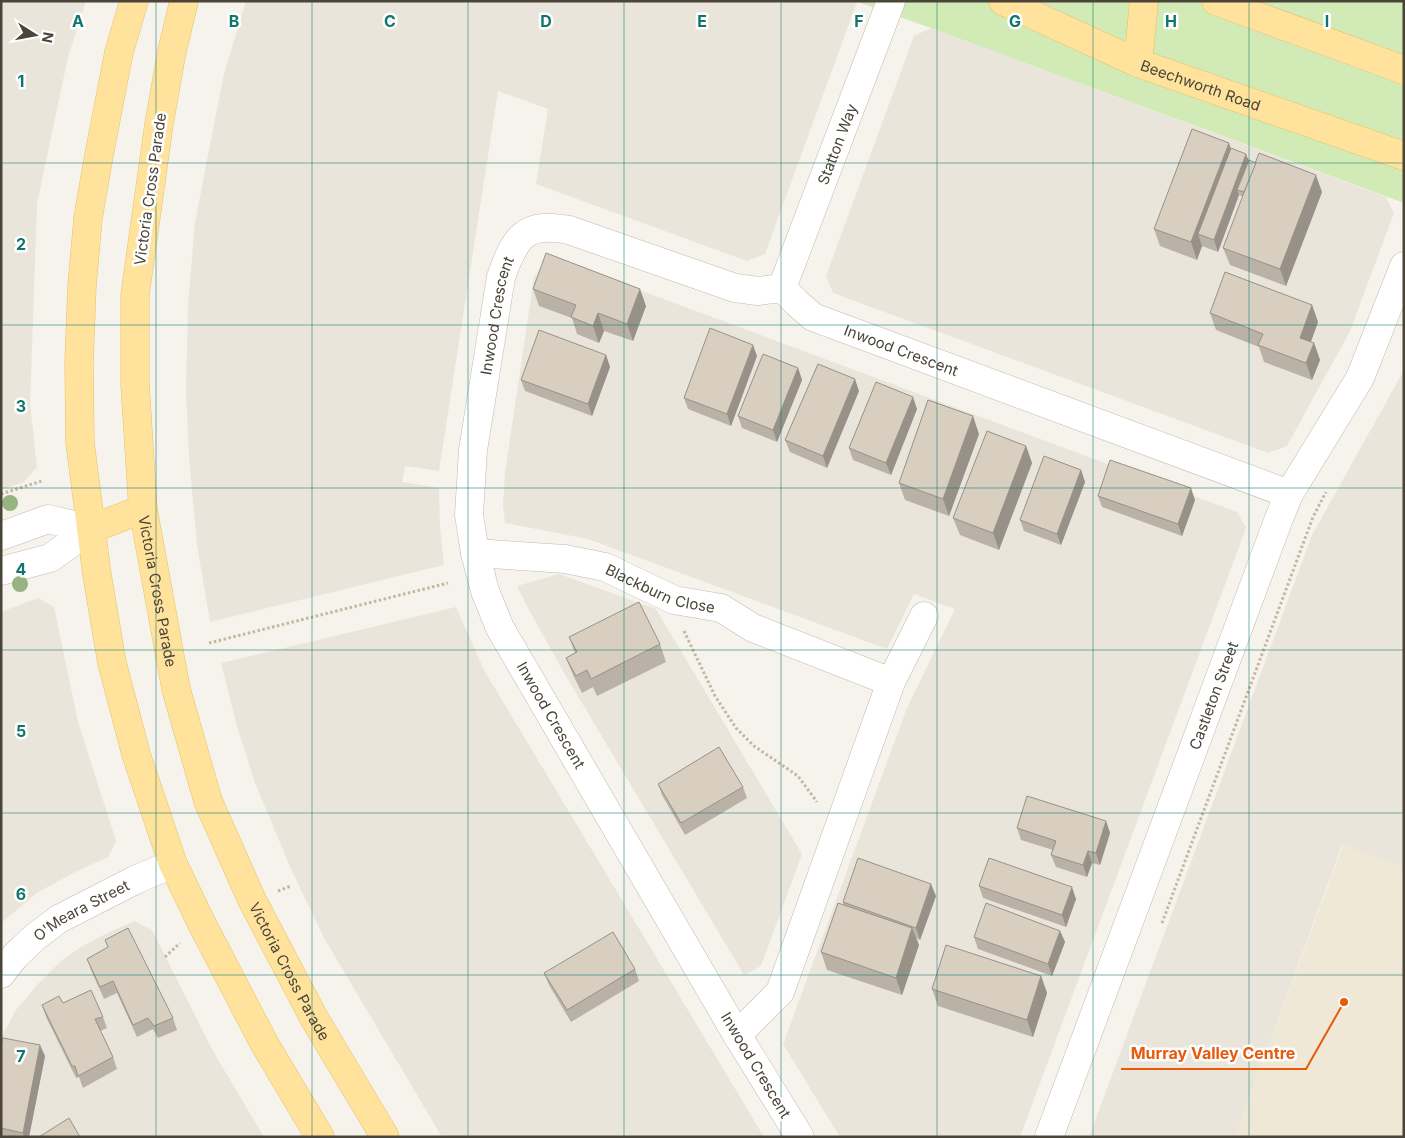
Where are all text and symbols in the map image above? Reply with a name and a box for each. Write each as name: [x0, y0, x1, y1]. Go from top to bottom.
north arrow: [10, 10, 60, 60]
text: A: [72, 11, 84, 31]
text: B: [229, 11, 239, 31]
text: C: [384, 11, 396, 31]
text: D: [540, 11, 552, 31]
text: E: [697, 11, 707, 31]
text: F: [854, 11, 864, 31]
text: G: [1009, 11, 1021, 31]
text: H: [1165, 11, 1177, 31]
text: I: [1325, 11, 1329, 31]
text: N: [39, 31, 58, 44]
street label: Beechworth Road: [1138, 55, 1263, 115]
text: 1: [18, 71, 24, 91]
street label: Statton Way: [813, 100, 861, 187]
street label: Victoria Cross Parade: [130, 111, 170, 267]
text: 2: [16, 234, 26, 254]
street label: Inwood Crescent: [476, 253, 518, 376]
street label: Inwood Crescent: [842, 320, 961, 380]
text: 3: [16, 396, 26, 416]
street label: Victoria Cross Parade: [135, 514, 181, 669]
text: 4: [16, 559, 27, 579]
street label: Blackburn Close: [603, 559, 717, 616]
street label: Castleton Street: [1184, 639, 1242, 752]
street label: Inwood Crescent: [513, 658, 589, 772]
text: 5: [16, 721, 26, 741]
street label: O'Meara Street: [29, 875, 132, 945]
text: 6: [16, 884, 26, 904]
street label: Victoria Cross Parade: [245, 899, 335, 1044]
street label: Inwood Crescent: [717, 1009, 795, 1122]
callout: Murray Valley Centre: [1121, 1038, 1306, 1069]
text: Murray Valley Centre: [1131, 1043, 1295, 1063]
text: 7: [16, 1046, 26, 1066]

